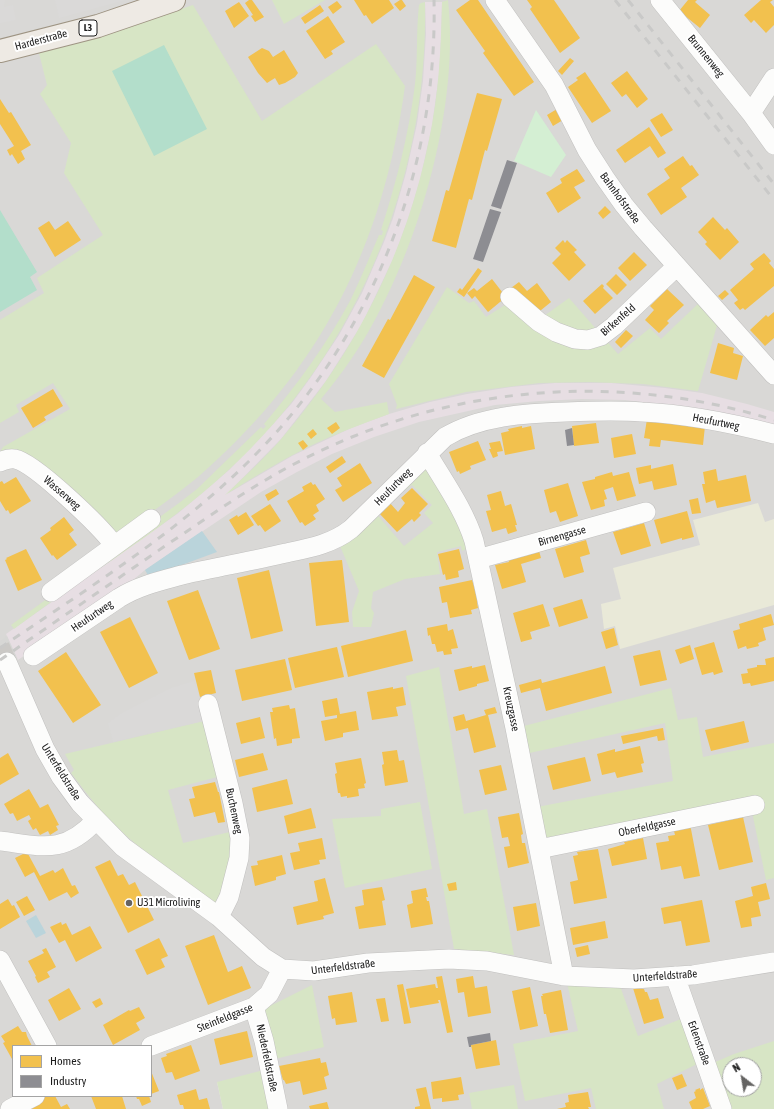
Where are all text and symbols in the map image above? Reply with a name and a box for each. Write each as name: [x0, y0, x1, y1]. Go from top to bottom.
road number: L3: [79, 20, 97, 36]
street label: Harderstraße: [13, 27, 69, 53]
street label: Brunnenweg: [685, 32, 727, 80]
street label: Bahnhofstraße: [597, 170, 643, 226]
street label: Birkenfeld: [598, 301, 638, 339]
street label: Heufurtweg: [691, 411, 741, 433]
street label: Heufurtweg: [372, 466, 414, 508]
street label: Wasserweg: [41, 473, 83, 513]
street label: Birnengasse: [537, 523, 587, 549]
street label: Heufurtweg: [69, 597, 115, 635]
street label: Kreuzgasse: [500, 685, 522, 733]
street label: Unterfeldstraße: [38, 741, 84, 803]
street label: Buchenweg: [223, 787, 245, 835]
street label: Oberfeldgasse: [617, 814, 677, 840]
place label: U31 Microliving: [137, 896, 200, 910]
marker: U31 Microliving: [124, 898, 134, 908]
street label: Unterfeldstraße: [310, 957, 376, 977]
street label: Unterfeldstraße: [632, 967, 698, 985]
street label: Steinfeldgasse: [195, 1001, 255, 1035]
street label: Erlenstraße: [685, 1019, 713, 1067]
street label: Niederfeldstraße: [253, 1023, 281, 1093]
legend: [12, 1045, 152, 1097]
text: Homes: [50, 1054, 81, 1068]
north arrow: [722, 1057, 762, 1097]
text: N: [730, 1061, 742, 1074]
text: Industry: [50, 1074, 87, 1088]

